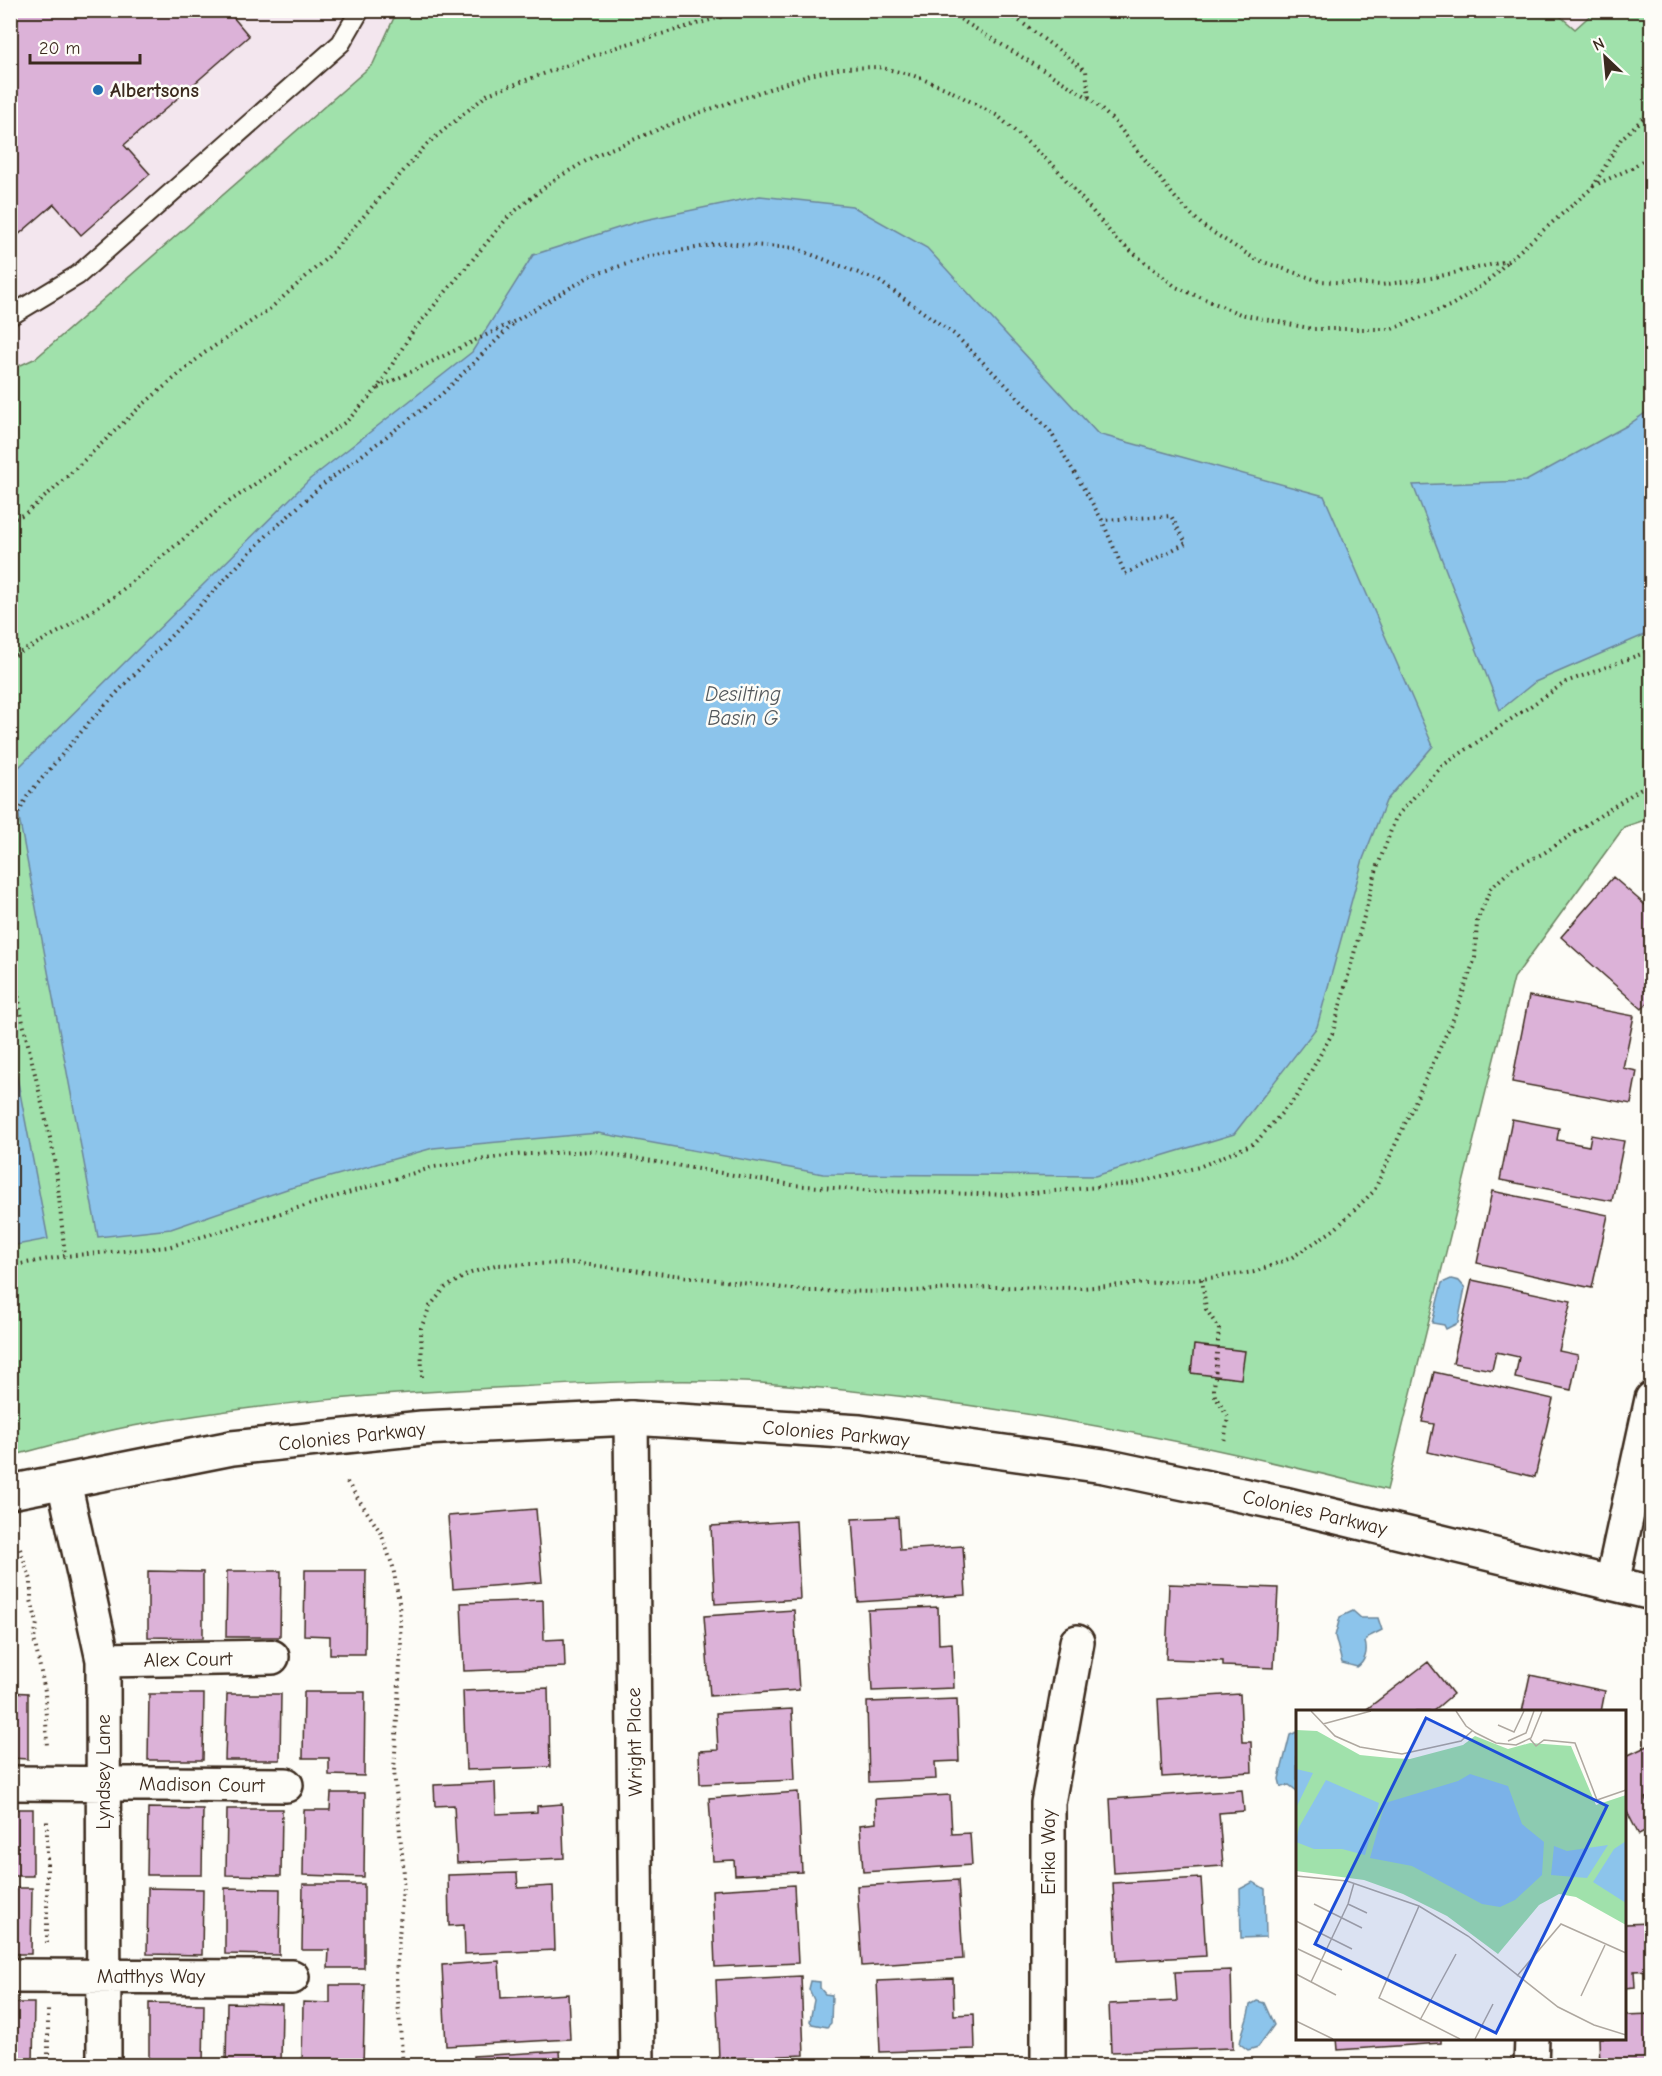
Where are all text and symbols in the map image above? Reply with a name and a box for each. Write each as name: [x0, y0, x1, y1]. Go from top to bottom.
scale bar: [30, 27, 140, 65]
north arrow: [1575, 27, 1635, 87]
text: N: [1590, 34, 1607, 55]
text: 20 m: [39, 38, 80, 59]
place label: Albertsons: [110, 79, 199, 102]
marker: Albertsons: [91, 83, 105, 97]
water label: Desilting Basin G: [705, 682, 781, 730]
street label: Colonies Parkway: [761, 1416, 911, 1451]
street label: Colonies Parkway: [277, 1417, 427, 1456]
street label: Colonies Parkway: [1240, 1485, 1389, 1540]
street label: Alex Court: [143, 1647, 234, 1672]
street label: Wright Place: [622, 1687, 647, 1797]
inset map: [1296, 1710, 1626, 2040]
street label: Lyndsey Lane: [92, 1714, 115, 1830]
street label: Madison Court: [139, 1772, 266, 1797]
street label: Erika Way: [1037, 1809, 1060, 1895]
street label: Matthys Way: [97, 1965, 205, 1988]

